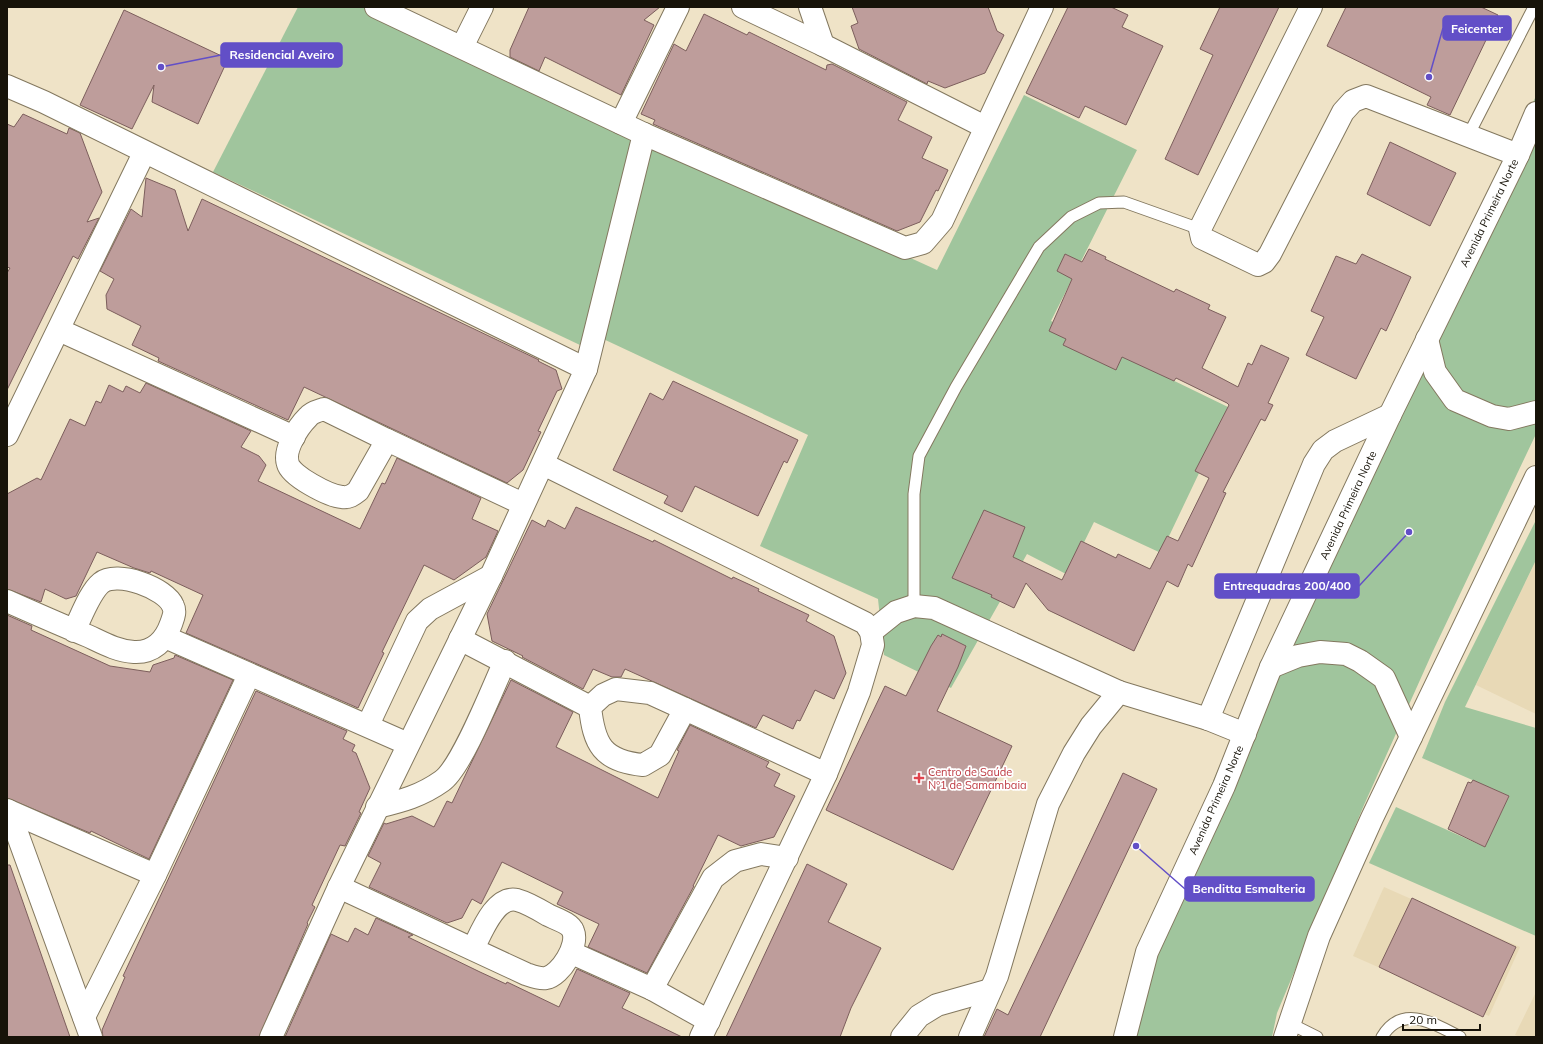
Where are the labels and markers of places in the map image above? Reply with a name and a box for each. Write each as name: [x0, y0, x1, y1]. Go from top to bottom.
callout: Feicenter: [1443, 16, 1511, 40]
callout: Residencial Aveiro: [221, 43, 342, 67]
callout: Entrequadras 200/400: [1215, 574, 1359, 598]
place label: Centro de Saúde Nº1 de Samambaia: [928, 765, 1027, 792]
marker: Centro de Saúde Nº1 de Samambaia: [913, 772, 925, 784]
callout: Benditta Esmalteria: [1185, 877, 1314, 901]

